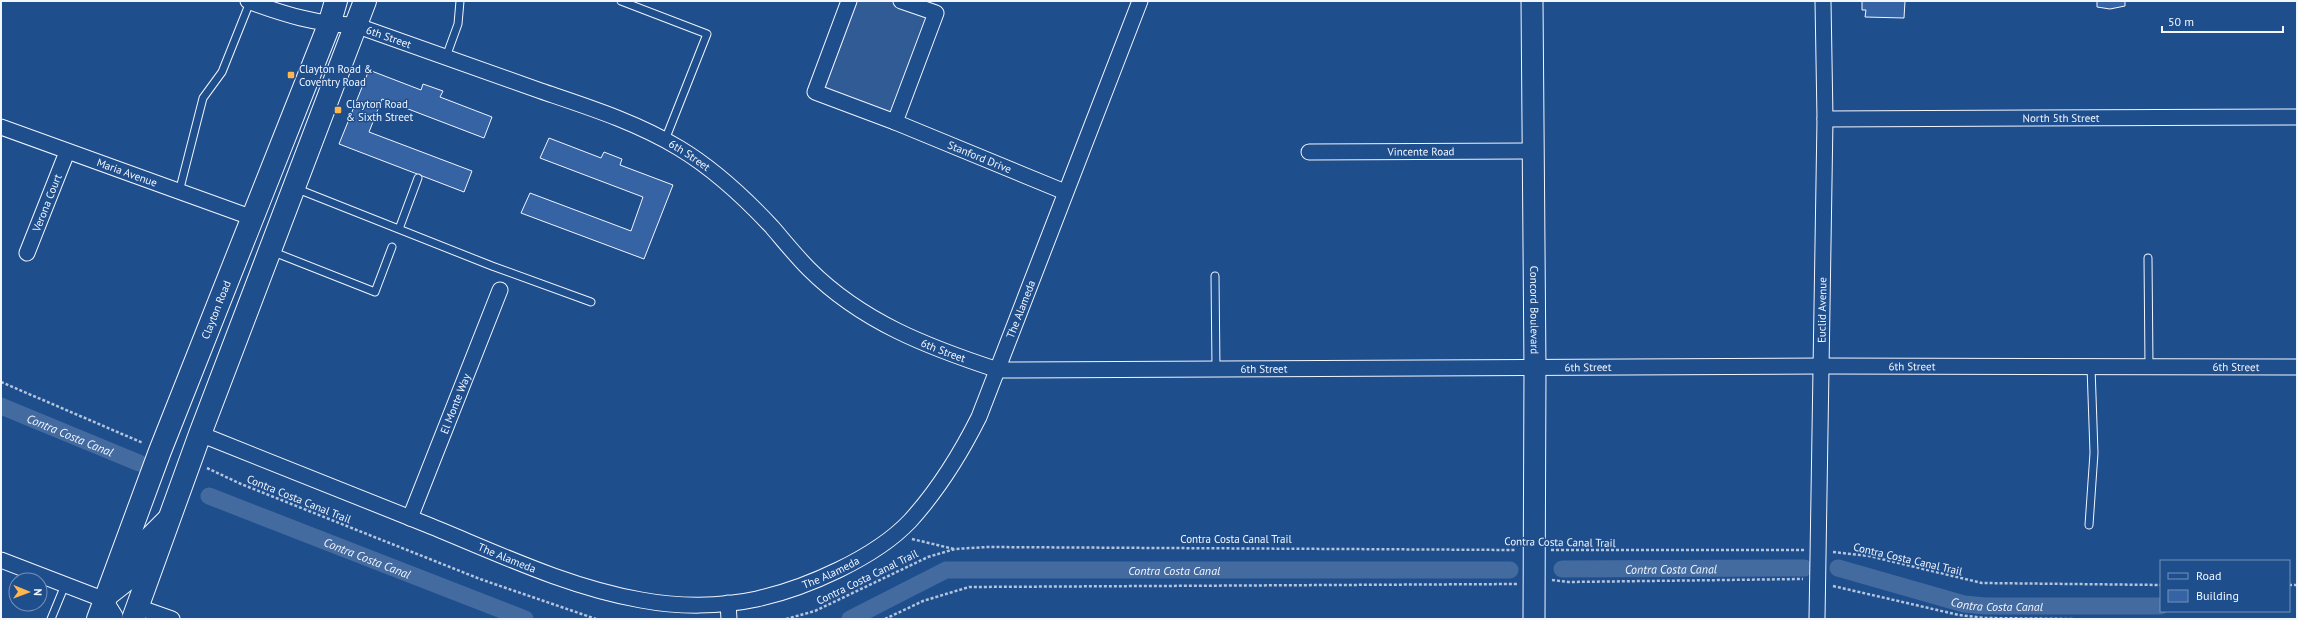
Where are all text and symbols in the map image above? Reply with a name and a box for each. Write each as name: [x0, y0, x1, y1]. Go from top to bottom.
scale bar: [2162, 8, 2283, 34]
text: 50 m: [2168, 14, 2194, 29]
street label: 6th Street: [364, 23, 413, 51]
place label: Clayton Road & Coventry Road: [299, 62, 373, 89]
marker: Clayton Road & Coventry Road: [286, 70, 296, 80]
place label: Clayton Road & Sixth Street: [346, 97, 413, 124]
marker: Clayton Road & Sixth Street: [333, 105, 343, 115]
street label: North 5th Street: [2023, 111, 2100, 125]
street label: 6th Street: [666, 137, 713, 174]
street label: Stanford Drive: [946, 137, 1014, 176]
street label: Vincente Road: [1386, 144, 1455, 159]
street label: Maria Avenue: [95, 155, 160, 190]
street label: Verona Court: [29, 172, 65, 235]
street label: Concord Boulevard: [1527, 266, 1542, 354]
street label: Euclid Avenue: [1814, 277, 1829, 343]
street label: Clayton Road: [198, 278, 234, 341]
street label: The Alameda: [1003, 278, 1038, 340]
street label: 6th Street: [919, 336, 968, 366]
street label: 6th Street: [1889, 359, 1936, 373]
street label: 6th Street: [1565, 360, 1612, 374]
street label: 6th Street: [2213, 360, 2260, 374]
street label: 6th Street: [1241, 362, 1288, 376]
street label: El Monte Way: [437, 370, 474, 436]
water label: Contra Costa Canal: [25, 410, 116, 459]
street label: Contra Costa Canal Trail: [245, 472, 354, 527]
street label: Contra Costa Canal Trail: [1180, 532, 1292, 546]
water label: Contra Costa Canal: [322, 534, 414, 582]
street label: Contra Costa Canal Trail: [1504, 534, 1617, 550]
street label: The Alameda: [476, 540, 538, 576]
street label: Contra Costa Canal Trail: [1852, 540, 1965, 579]
street label: Contra Costa Canal Trail: [814, 546, 921, 608]
street label: The Alameda: [800, 553, 862, 592]
legend: [2160, 560, 2290, 612]
water label: Contra Costa Canal: [1625, 561, 1718, 576]
water label: Contra Costa Canal: [1128, 563, 1221, 578]
text: Road: [2196, 568, 2221, 583]
north arrow: [8, 572, 48, 612]
text: N: [31, 588, 45, 596]
text: Building: [2196, 588, 2239, 603]
water label: Contra Costa Canal: [1949, 593, 2044, 614]

